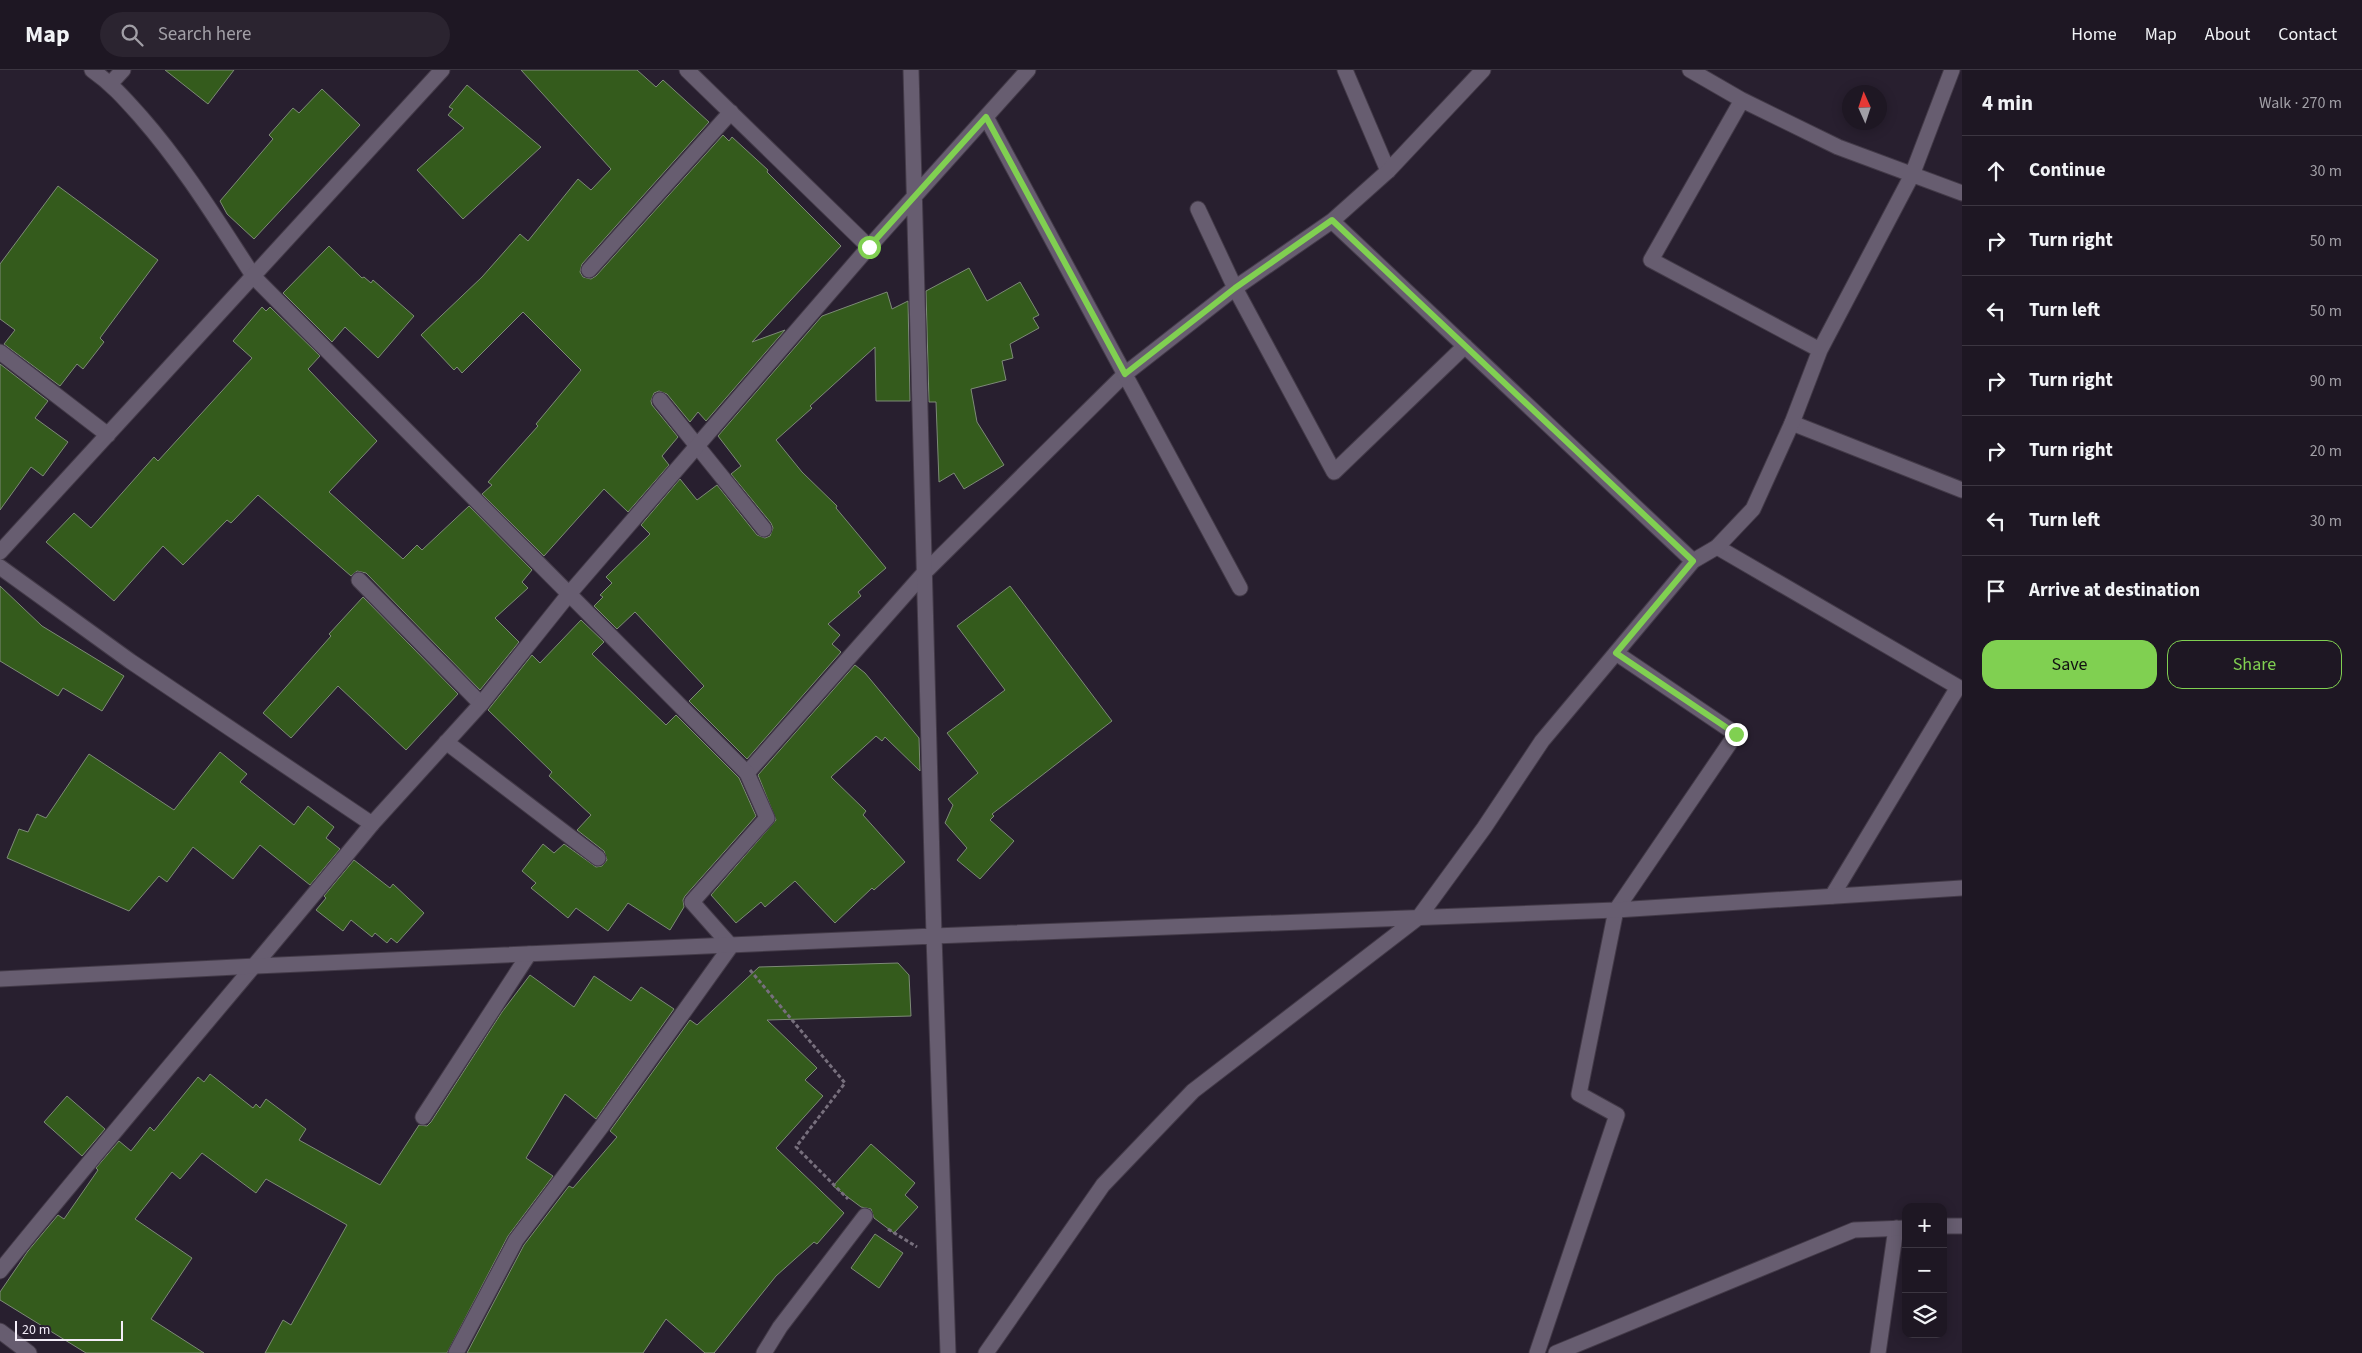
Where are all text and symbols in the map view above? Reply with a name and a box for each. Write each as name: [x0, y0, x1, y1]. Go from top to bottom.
search box: [100, 12, 450, 57]
text: Map: [25, 17, 70, 52]
icon: search: [118, 21, 146, 49]
text: Search here: [158, 21, 251, 48]
text: Home: [2071, 22, 2117, 47]
text: Map: [2145, 22, 2177, 47]
text: About: [2205, 22, 2250, 47]
text: Contact: [2278, 22, 2337, 47]
north arrow: [1842, 85, 1887, 130]
text: 4 min: [1982, 88, 2033, 118]
text: Walk · 270 m: [2259, 92, 2342, 114]
icon: ahead: [1982, 157, 2010, 185]
text: Continue: [2029, 157, 2106, 184]
text: 30 m: [2310, 160, 2342, 182]
icon: right: [1982, 227, 2010, 255]
text: Turn right: [2029, 227, 2113, 254]
text: 50 m: [2310, 230, 2342, 252]
route start: [858, 236, 881, 259]
icon: left: [1982, 297, 2010, 325]
text: Turn left: [2029, 297, 2100, 324]
text: 50 m: [2310, 300, 2342, 322]
icon: right: [1982, 367, 2010, 395]
text: Turn right: [2029, 367, 2113, 394]
text: 90 m: [2310, 370, 2342, 392]
icon: right: [1982, 437, 2010, 465]
text: Turn right: [2029, 437, 2113, 464]
text: 20 m: [2310, 440, 2342, 462]
icon: left: [1982, 507, 2010, 535]
text: Turn left: [2029, 507, 2100, 534]
text: 30 m: [2310, 510, 2342, 532]
icon: arrive: [1982, 577, 2010, 605]
text: Arrive at destination: [2029, 577, 2200, 604]
button: Save: [1982, 640, 2157, 689]
button: Share: [2167, 640, 2342, 689]
route end: [1725, 723, 1748, 746]
map controls: [1902, 1203, 1947, 1338]
button: +: [1902, 1203, 1947, 1248]
button: −: [1902, 1248, 1947, 1293]
button: layers: [1902, 1293, 1947, 1338]
scale bar: [15, 1318, 122, 1341]
text: 20 m: [22, 1320, 50, 1340]

